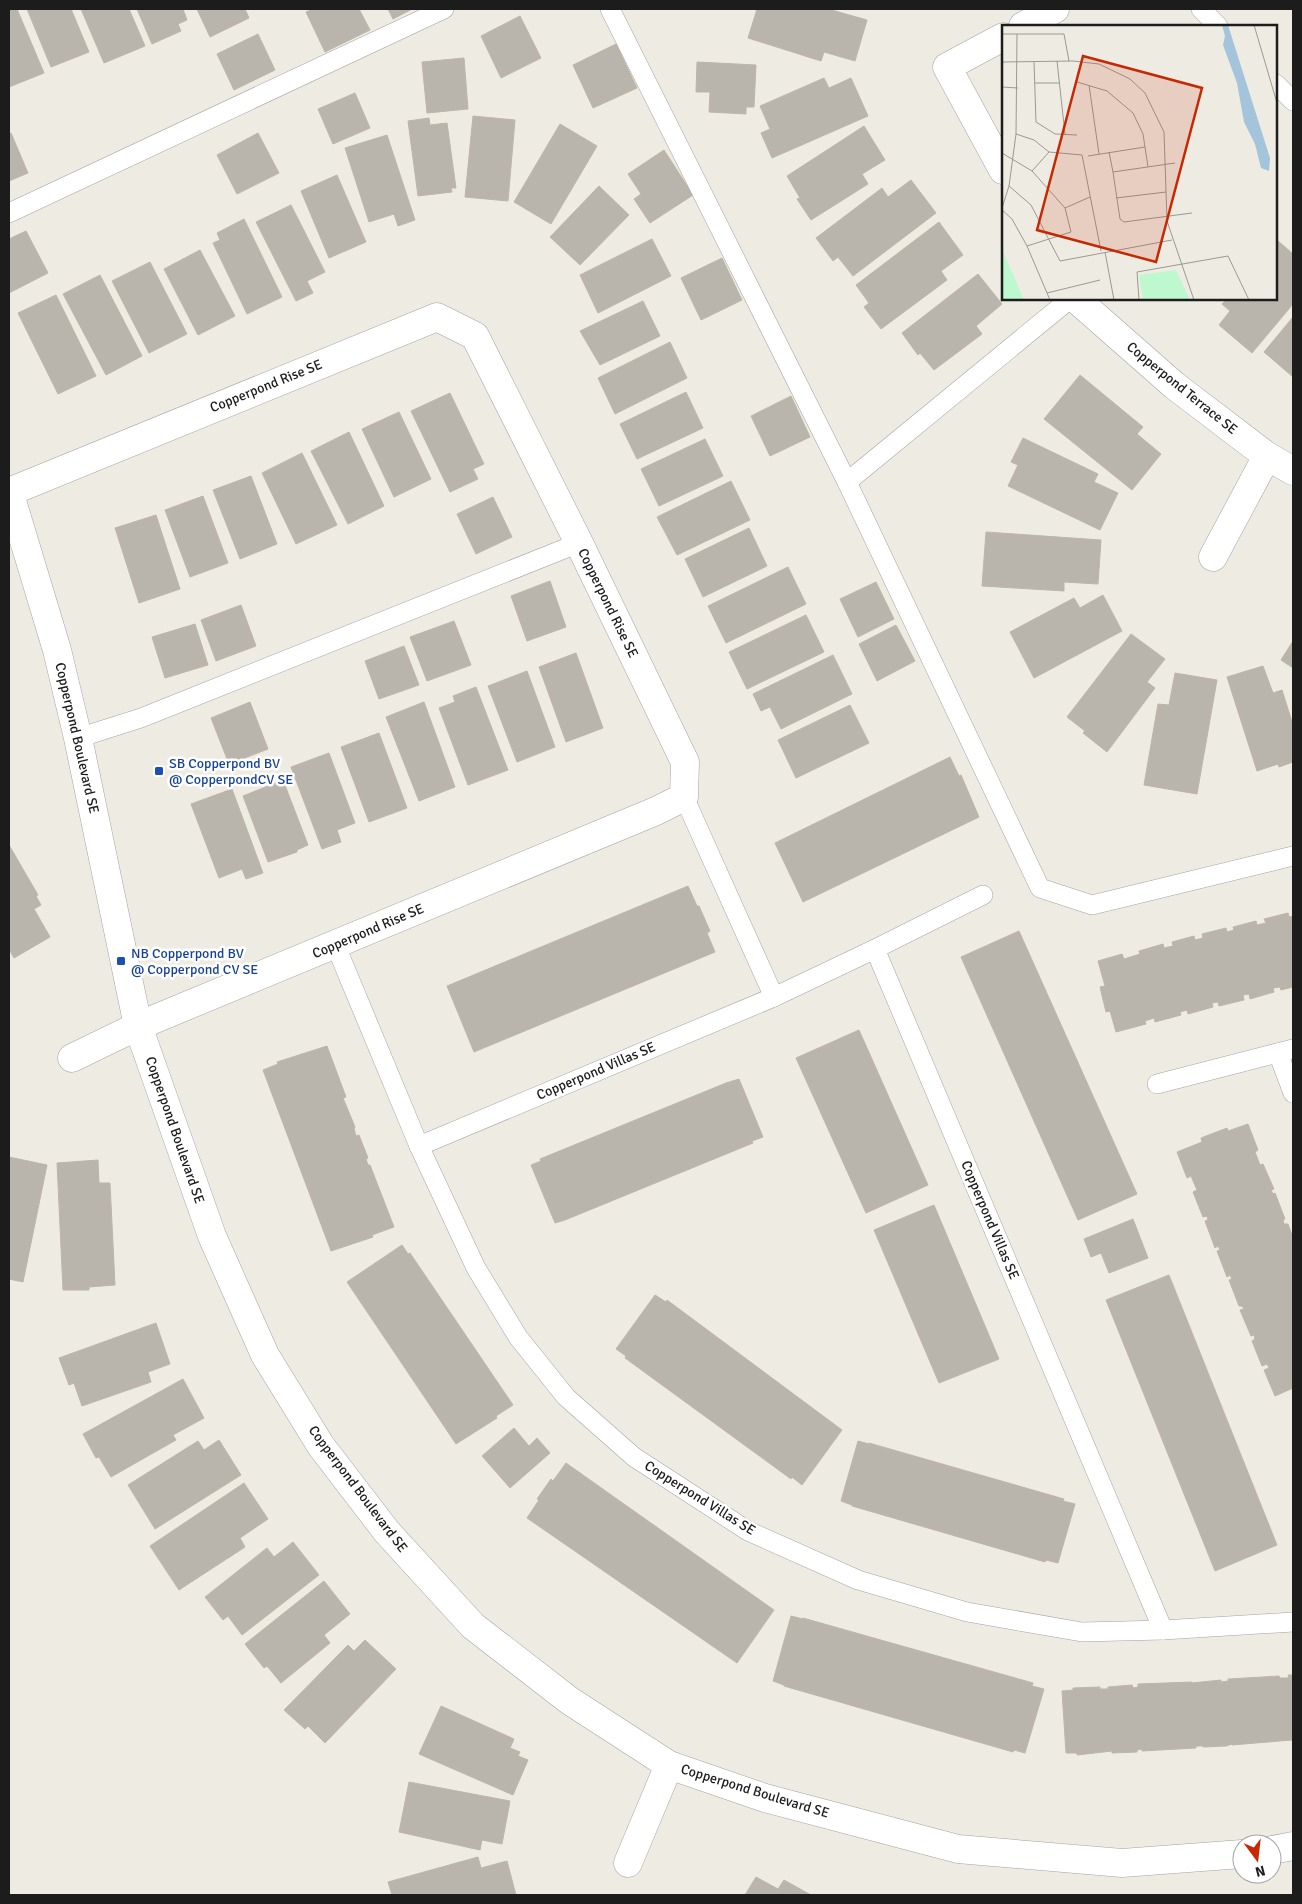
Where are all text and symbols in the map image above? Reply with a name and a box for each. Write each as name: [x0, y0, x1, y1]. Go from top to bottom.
inset map: [1002, 25, 1277, 300]
street label: Copperpond Terrace SE: [1123, 338, 1241, 438]
street label: Copperpond Rise SE: [207, 356, 325, 416]
street label: Copperpond Rise SE: [574, 546, 642, 661]
street label: Copperpond Boulevard SE: [51, 661, 103, 815]
place label: SB Copperpond BV @ CopperpondCV SE: [169, 755, 293, 788]
marker: SB Copperpond BV @ CopperpondCV SE: [153, 765, 165, 777]
street label: Copperpond Rise SE: [310, 900, 426, 962]
place label: NB Copperpond BV @ Copperpond CV SE: [131, 945, 258, 978]
marker: NB Copperpond BV @ Copperpond CV SE: [115, 955, 127, 967]
street label: Copperpond Villas SE: [534, 1038, 658, 1104]
street label: Copperpond Boulevard SE: [142, 1054, 208, 1206]
street label: Copperpond Villas SE: [957, 1158, 1023, 1282]
street label: Copperpond Boulevard SE: [305, 1422, 411, 1556]
street label: Copperpond Villas SE: [641, 1457, 759, 1539]
street label: Copperpond Boulevard SE: [679, 1760, 831, 1822]
north arrow: [1232, 1834, 1282, 1884]
text: N: [1253, 1862, 1267, 1881]

